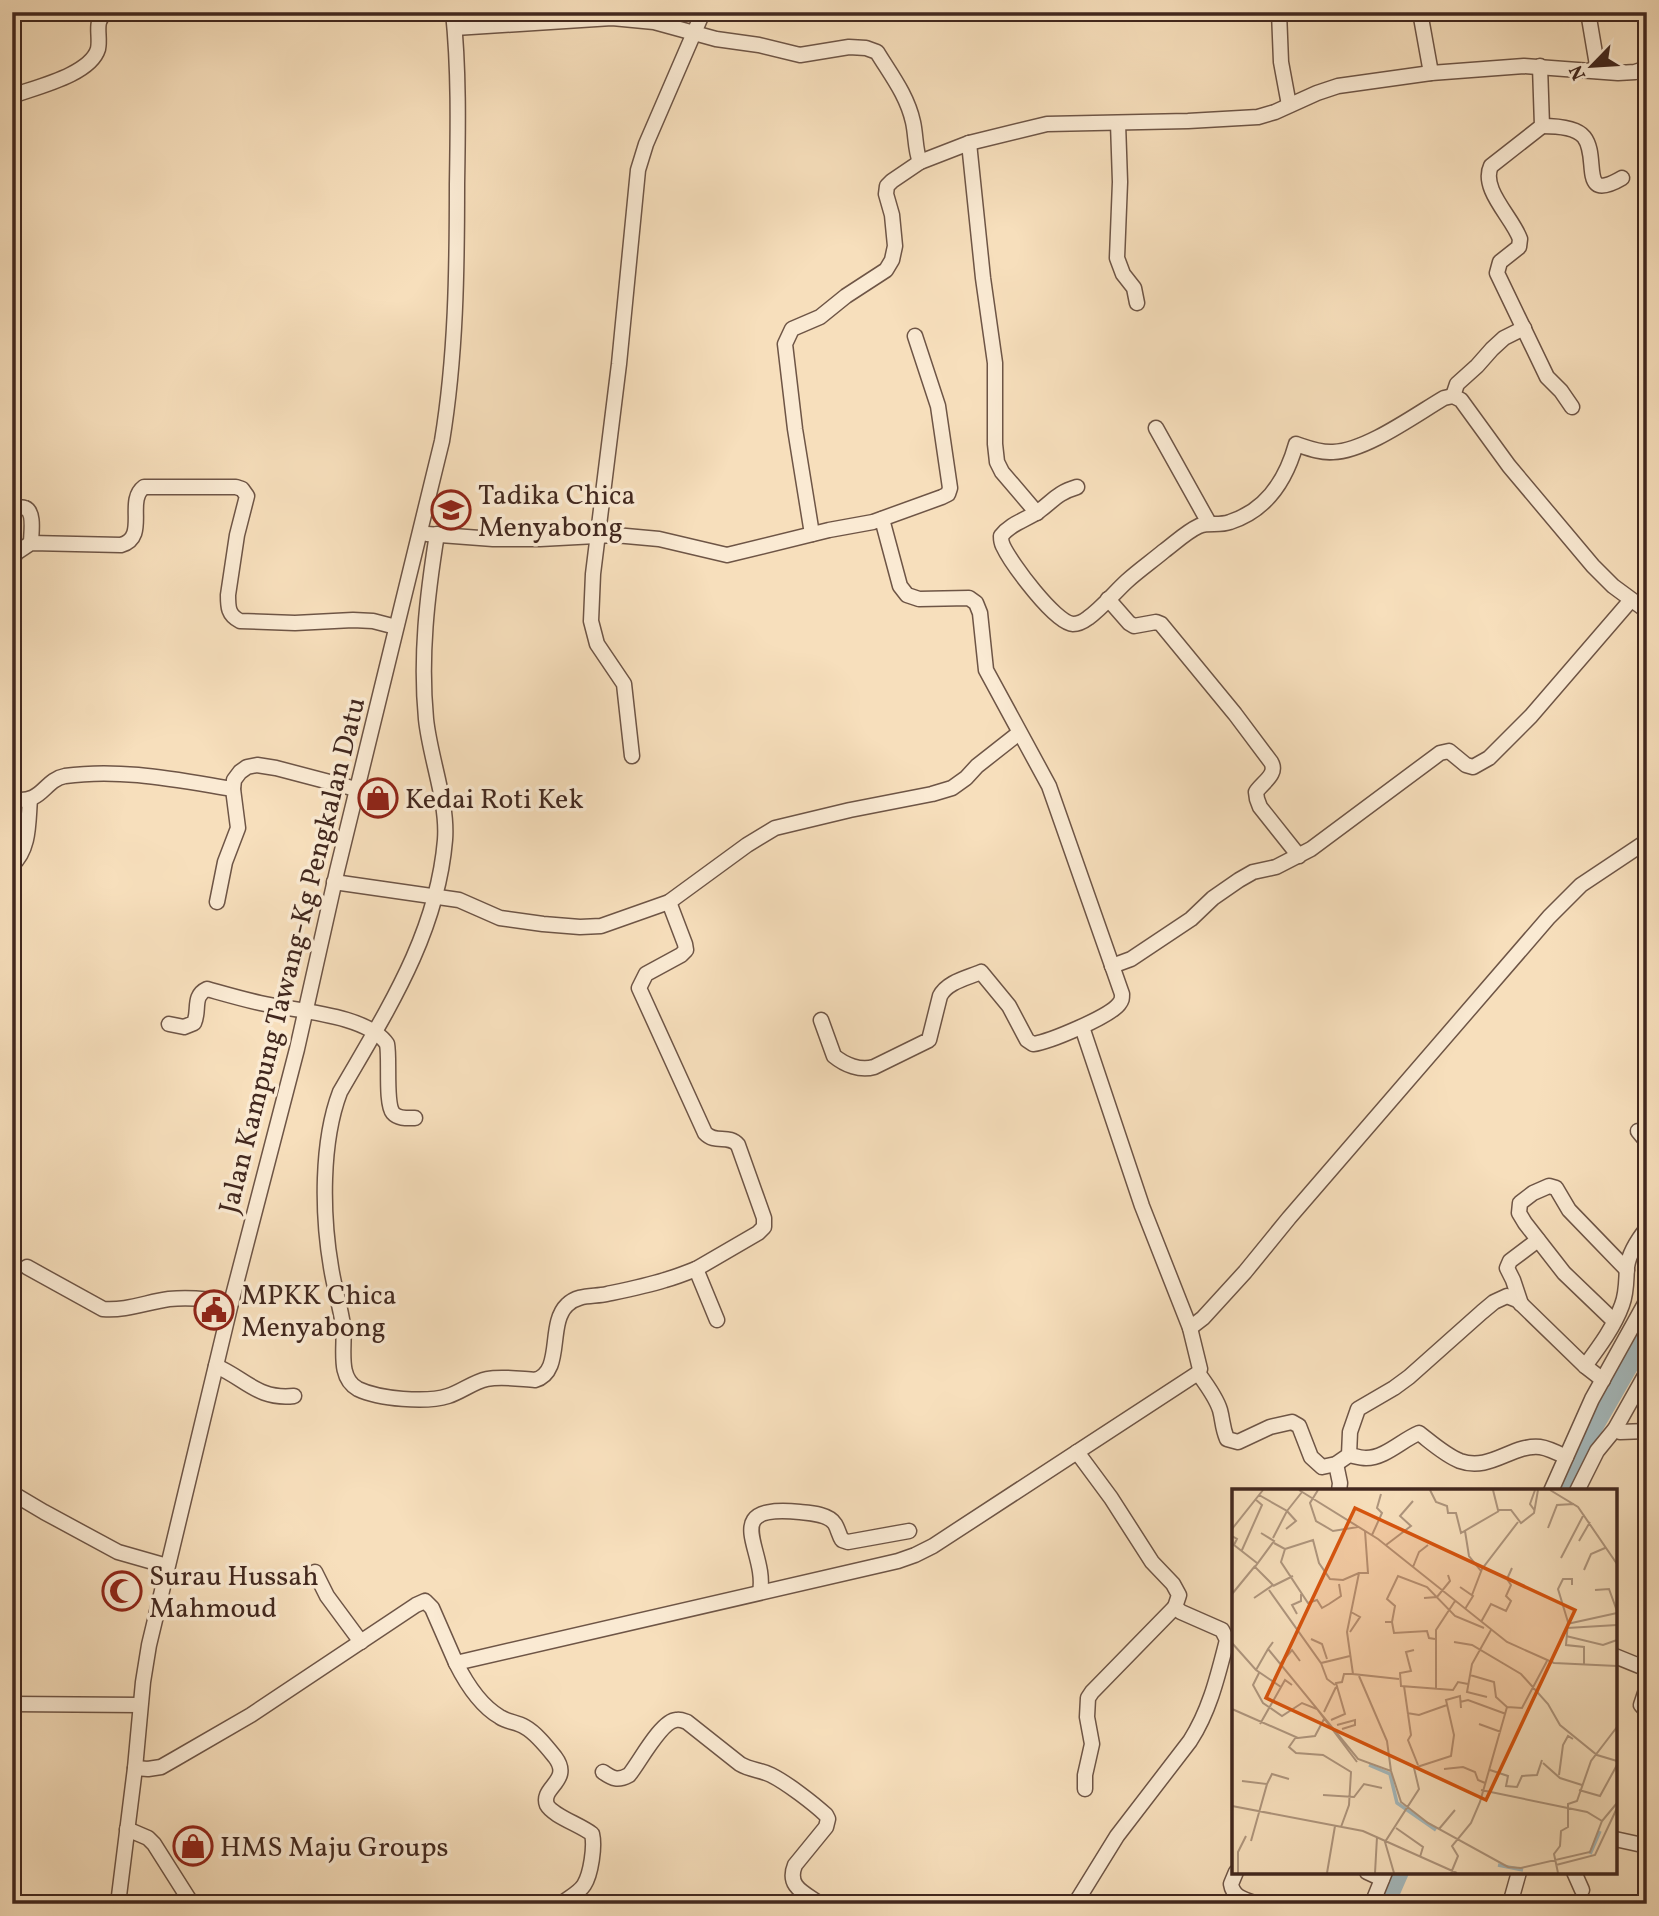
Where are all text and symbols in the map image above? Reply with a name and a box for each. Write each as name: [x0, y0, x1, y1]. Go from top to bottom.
north arrow: [1558, 32, 1628, 102]
text: N: [1564, 60, 1593, 84]
place label: Tadika Chica Menyabong: [478, 477, 636, 548]
school or university icon: Tadika Chica Menyabong: [430, 489, 472, 531]
street label: Jalan Kampung Tawang-Kg Pengkalan Datu: [210, 693, 377, 1218]
shop icon: Kedai Roti Kek: [357, 777, 399, 819]
place label: Kedai Roti Kek: [405, 781, 584, 820]
place label: MPKK Chica Menyabong: [241, 1277, 397, 1348]
public building icon: MPKK Chica Menyabong: [193, 1289, 235, 1331]
inset map: [1232, 1489, 1617, 1874]
place label: Surau Hussah Mahmoud: [149, 1558, 319, 1629]
mosque icon: Surau Hussah Mahmoud: [101, 1570, 143, 1612]
shop icon: HMS Maju Groups: [172, 1825, 214, 1867]
place label: HMS Maju Groups: [220, 1829, 448, 1868]

